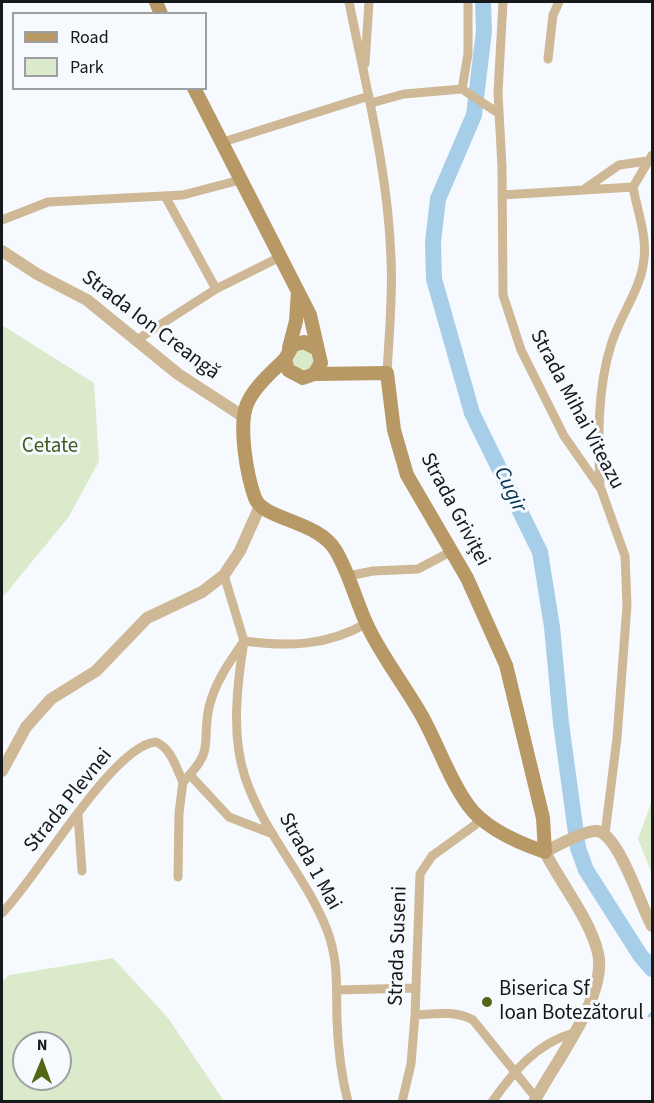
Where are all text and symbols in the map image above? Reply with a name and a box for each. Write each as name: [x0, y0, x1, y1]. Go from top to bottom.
legend: [12, 12, 207, 90]
text: Road: [70, 25, 109, 50]
text: Park: [70, 55, 104, 80]
street label: Strada Ion Creangă: [76, 266, 224, 386]
street label: Strada Mihai Viteazu: [523, 326, 629, 494]
park label: Cetate: [22, 434, 78, 460]
street label: Strada Griviței: [414, 449, 494, 571]
water label: Cugir: [487, 463, 531, 517]
street label: Strada Plevnei: [19, 744, 119, 858]
street label: Strada 1 Mai: [272, 809, 346, 915]
street label: Strada Suseni: [384, 886, 414, 1006]
place label: Biserica Sf Ioan Botezătorul: [499, 977, 643, 1027]
marker: Biserica Sf Ioan Botezătorul: [480, 995, 494, 1009]
north arrow: [12, 1031, 72, 1091]
text: N: [37, 1034, 48, 1056]

